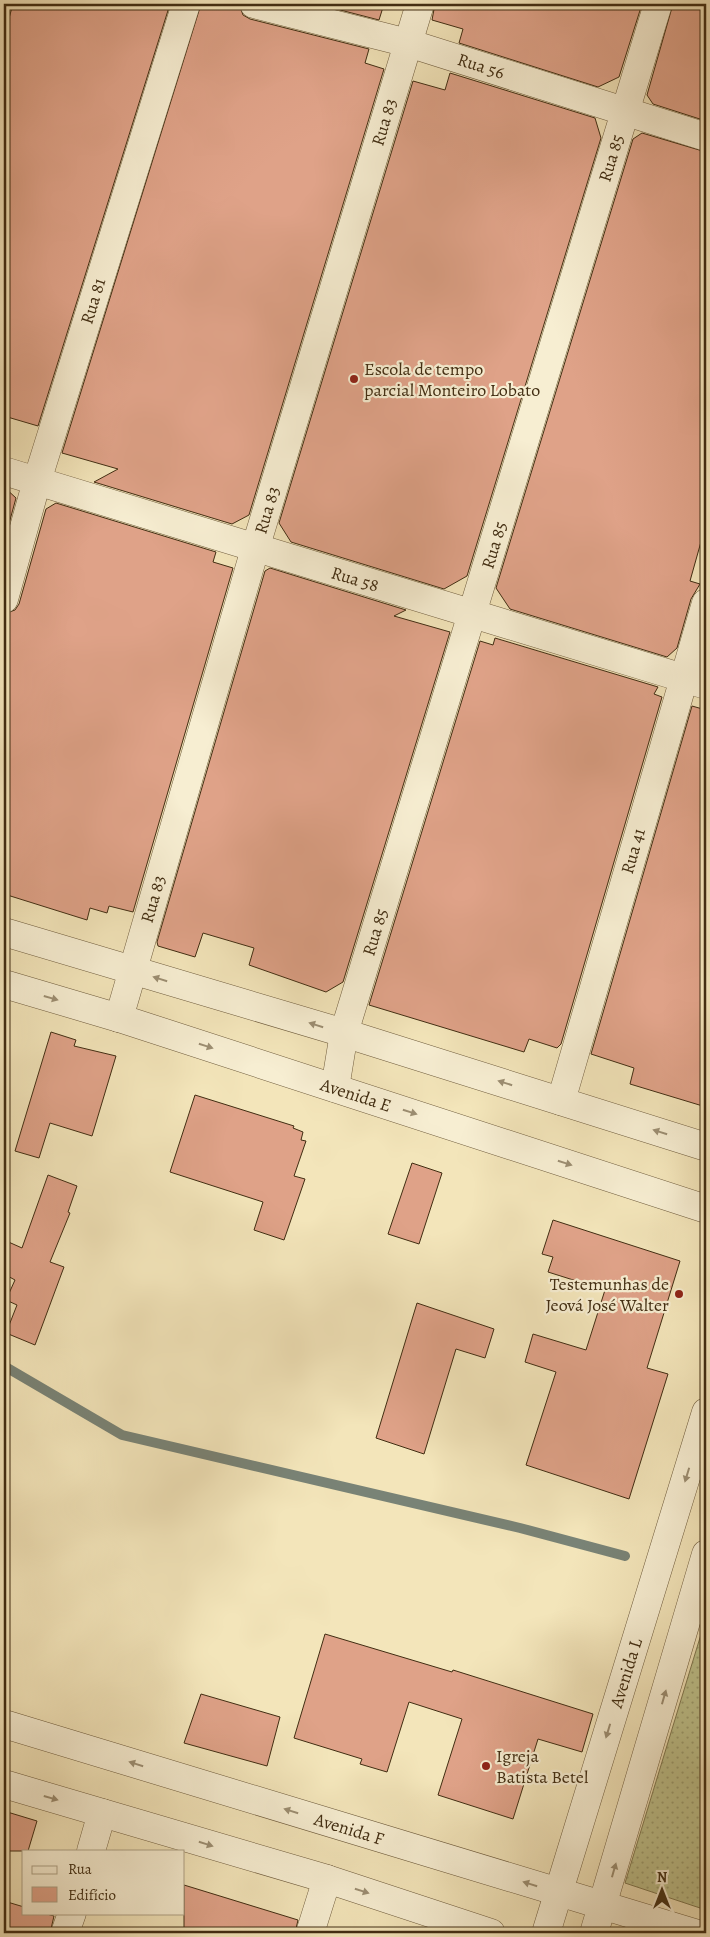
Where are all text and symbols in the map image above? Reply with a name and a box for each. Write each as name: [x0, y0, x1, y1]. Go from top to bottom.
street label: Rua 56: [454, 47, 508, 85]
street label: Rua 83: [365, 95, 403, 149]
street label: Rua 85: [592, 131, 630, 185]
street label: Rua 81: [75, 275, 111, 327]
place label: Escola de tempo parcial Monteiro Lobato: [364, 357, 540, 402]
marker: Escola de tempo parcial Monteiro Lobato: [348, 373, 360, 385]
street label: Rua 83: [248, 483, 286, 537]
street label: Rua 85: [475, 518, 513, 572]
street label: Rua 58: [328, 560, 382, 598]
street label: Rua 41: [615, 825, 651, 877]
street label: Rua 83: [135, 872, 171, 926]
street label: Rua 85: [356, 905, 394, 959]
one-way arrow: [153, 974, 168, 982]
one-way arrow: [43, 994, 58, 1002]
one-way arrow: [308, 1021, 323, 1029]
one-way arrow: [198, 1043, 213, 1050]
street label: Avenida E: [317, 1072, 394, 1118]
one-way arrow: [497, 1079, 512, 1087]
one-way arrow: [403, 1109, 418, 1117]
one-way arrow: [652, 1128, 667, 1136]
one-way arrow: [557, 1160, 572, 1167]
place label: Testemunhas de Jeová José Walter: [545, 1272, 669, 1317]
marker: Testemunhas de Jeová José Walter: [673, 1288, 685, 1300]
one-way arrow: [682, 1468, 690, 1483]
street label: Avenida L: [604, 1634, 648, 1712]
one-way arrow: [661, 1690, 669, 1705]
one-way arrow: [604, 1723, 612, 1738]
place label: Igreja Batista Betel: [496, 1744, 589, 1789]
one-way arrow: [128, 1760, 143, 1768]
marker: Igreja Batista Betel: [480, 1760, 492, 1772]
one-way arrow: [43, 1794, 58, 1802]
one-way arrow: [284, 1807, 299, 1815]
street label: Avenida F: [310, 1807, 387, 1851]
one-way arrow: [199, 1840, 214, 1848]
legend: [22, 1850, 185, 1914]
text: Rua: [68, 1859, 92, 1879]
one-way arrow: [610, 1862, 618, 1877]
north arrow: [638, 1864, 688, 1914]
text: N: [657, 1868, 667, 1887]
one-way arrow: [523, 1880, 538, 1887]
text: Edifício: [68, 1885, 116, 1905]
one-way arrow: [355, 1887, 370, 1895]

